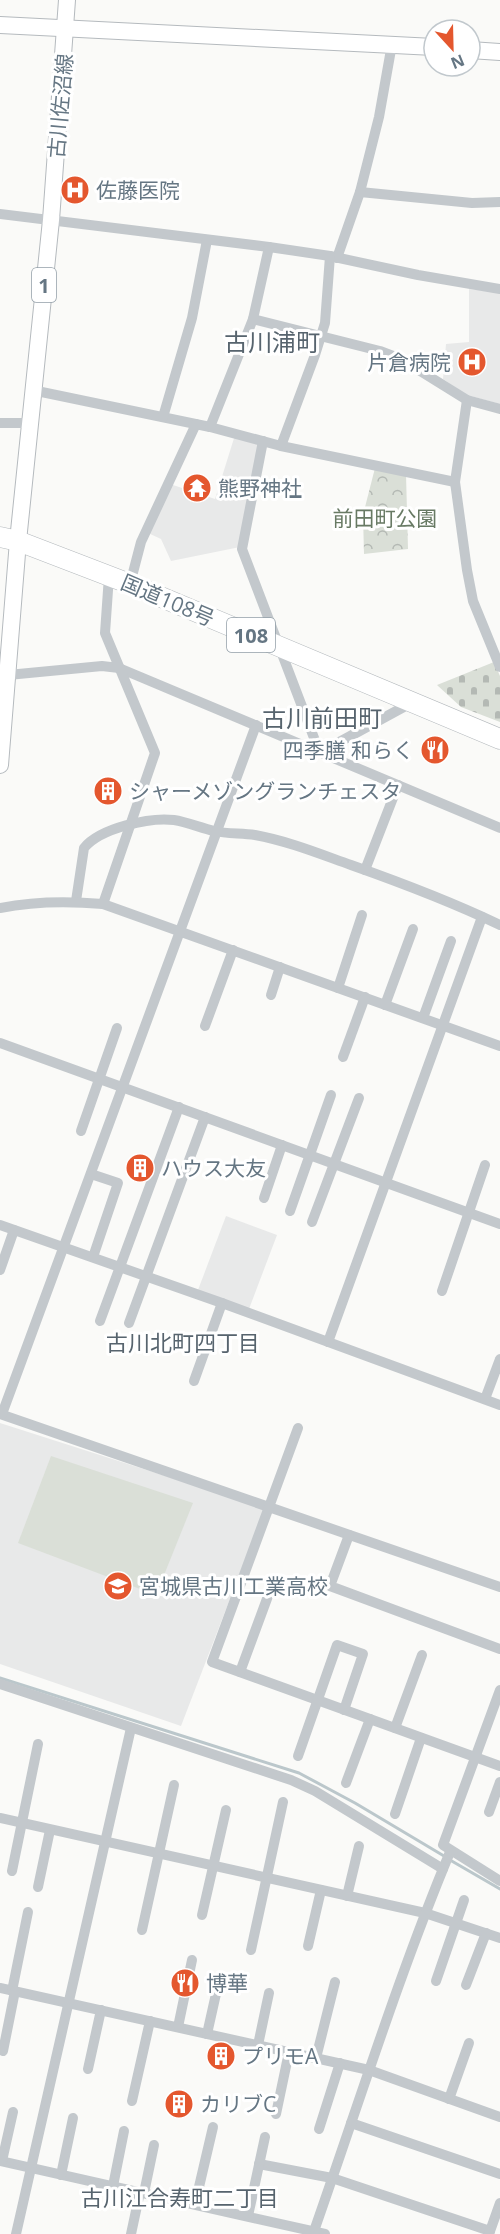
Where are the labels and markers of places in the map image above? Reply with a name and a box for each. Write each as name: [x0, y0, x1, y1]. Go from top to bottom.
hospital icon: 佐藤医院: [59, 174, 91, 206]
place label: 佐藤医院: [96, 176, 180, 204]
hospital icon: 片倉病院: [456, 346, 488, 378]
place label: 片倉病院: [367, 348, 451, 376]
temple icon: 熊野神社: [181, 472, 213, 504]
place label: 熊野神社: [218, 474, 302, 502]
restaurant icon: 四季膳 和らく: [419, 734, 451, 766]
place label: 四季膳 和らく: [283, 736, 414, 764]
building icon: シャーメゾングランチェスタ: [92, 775, 124, 807]
place label: シャーメゾングランチェスタ: [129, 777, 401, 805]
building icon: ハウス大友: [124, 1152, 156, 1184]
place label: ハウス大友: [161, 1154, 266, 1182]
school or university icon: 宮城県古川工業高校: [102, 1570, 134, 1602]
place label: 宮城県古川工業高校: [139, 1572, 328, 1600]
restaurant icon: 博華: [169, 1967, 201, 1999]
place label: 博華: [206, 1969, 248, 1997]
building icon: プリモA: [205, 2040, 237, 2072]
place label: プリモA: [242, 2042, 319, 2070]
building icon: カリブC: [163, 2088, 195, 2120]
place label: カリブC: [200, 2090, 276, 2118]

